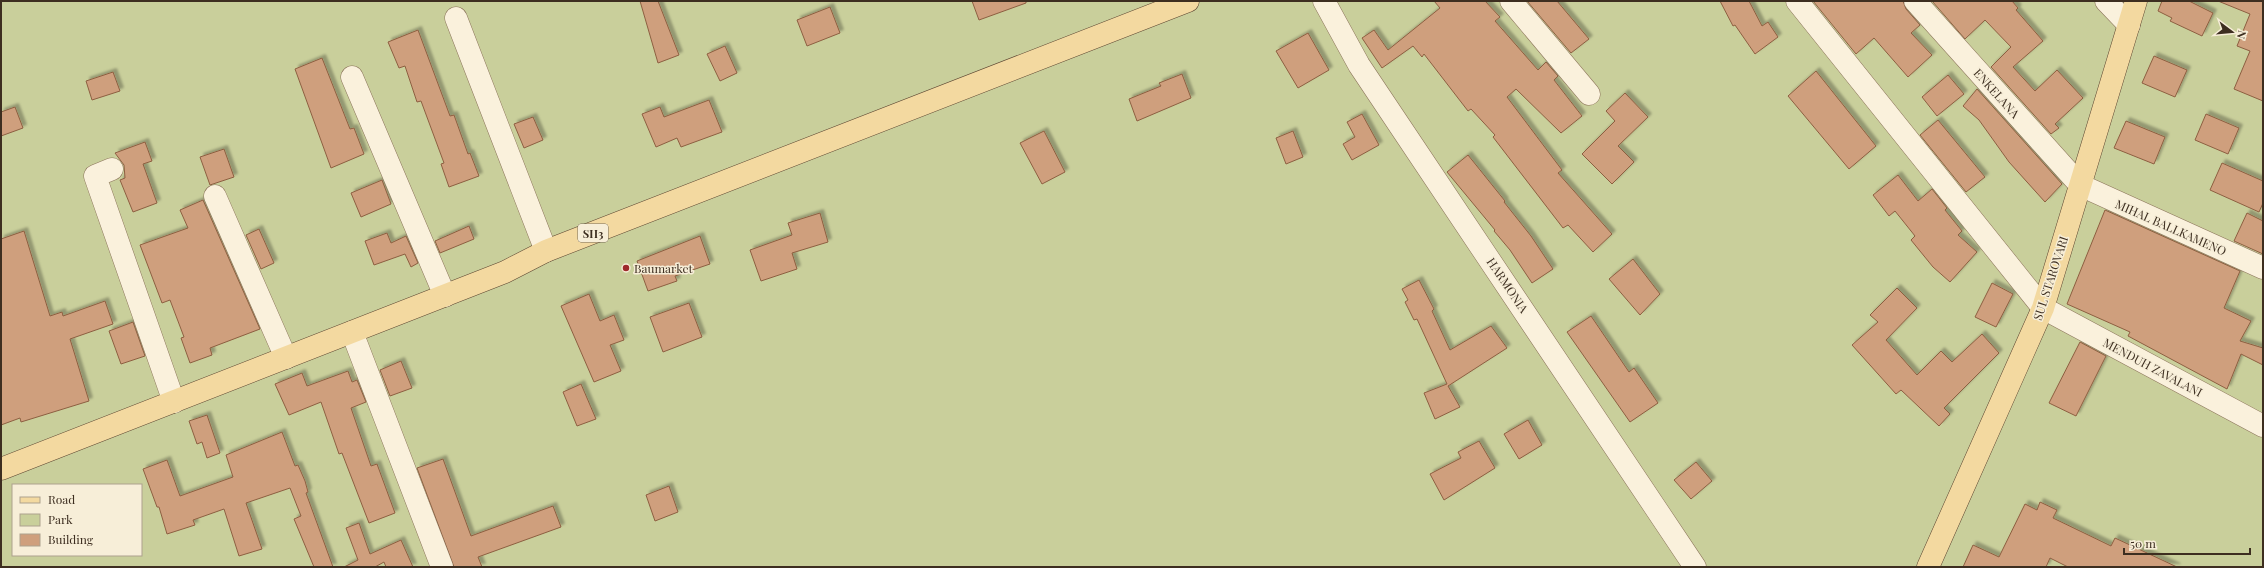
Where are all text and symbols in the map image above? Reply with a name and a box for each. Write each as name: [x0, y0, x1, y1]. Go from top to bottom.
north arrow: [2212, 12, 2252, 52]
text: N: [2234, 29, 2250, 41]
street label: ENKELANA: [1971, 65, 2024, 121]
street label: MIHAL BALLKAMENO: [2113, 195, 2229, 259]
road number: SH3: [578, 224, 608, 242]
street label: SUL STAROVARI: [2029, 234, 2071, 322]
street label: HARMONIA: [1484, 254, 1533, 316]
place label: Baumarket: [634, 260, 693, 276]
marker: Baumarket: [621, 263, 631, 273]
street label: MENDUH ZAVALANI: [2101, 334, 2205, 400]
legend: [12, 484, 142, 556]
text: Road: [48, 491, 75, 507]
text: Park: [48, 511, 73, 527]
scale bar: [2124, 530, 2250, 556]
text: Building: [48, 531, 94, 547]
text: 50 m: [2130, 535, 2156, 551]

